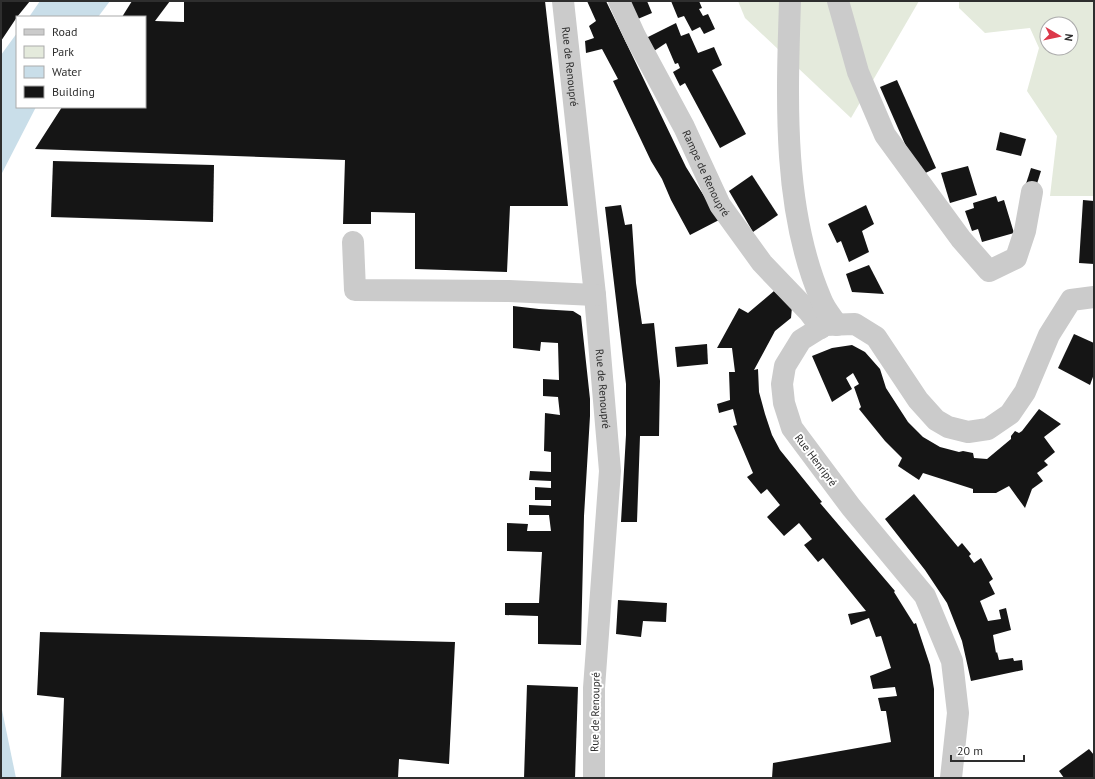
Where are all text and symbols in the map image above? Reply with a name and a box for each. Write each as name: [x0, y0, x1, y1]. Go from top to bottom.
legend: [16, 16, 146, 108]
north arrow: [1039, 16, 1079, 56]
text: Road: [52, 24, 77, 39]
street label: Rue de Renoupré: [559, 26, 581, 108]
text: N: [1061, 33, 1076, 42]
text: Park: [52, 44, 74, 59]
text: Water: [52, 64, 82, 79]
text: Building: [52, 84, 95, 99]
street label: Rampe de Renoupré: [679, 128, 733, 220]
street label: Rue de Renoupré: [593, 348, 613, 430]
street label: Rue Henripré: [792, 431, 840, 489]
street label: Rue de Renoupré: [587, 671, 603, 752]
scale bar: [951, 737, 1024, 763]
text: 20 m: [957, 743, 983, 758]

